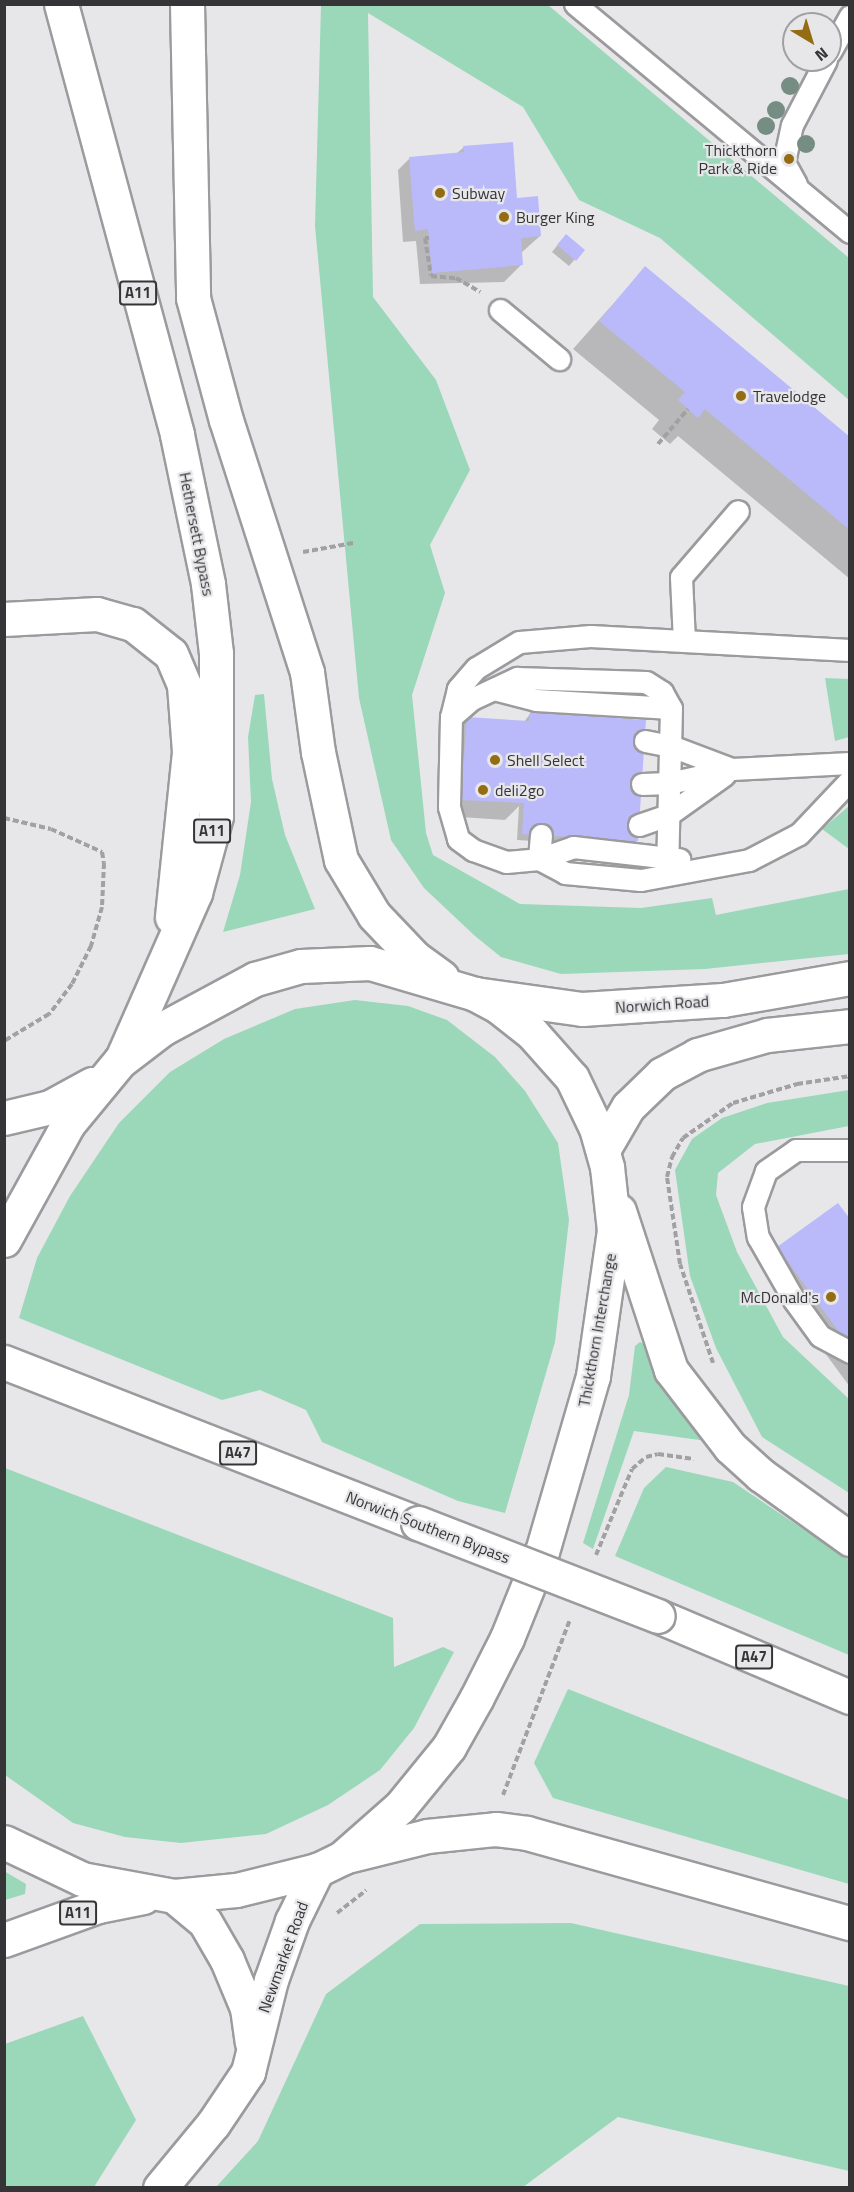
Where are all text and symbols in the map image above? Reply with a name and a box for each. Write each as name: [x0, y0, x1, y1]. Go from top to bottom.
north arrow: [782, 12, 842, 72]
text: N: [810, 42, 834, 67]
place label: Thickthorn Park & Ride: [698, 140, 777, 178]
marker: Thickthorn Park & Ride: [782, 152, 796, 166]
place label: Subway: [452, 183, 505, 203]
marker: Subway: [433, 186, 447, 200]
place label: Burger King: [516, 207, 595, 227]
marker: Burger King: [497, 210, 511, 224]
road number: A11: [118, 281, 158, 305]
place label: Travelodge: [753, 386, 826, 406]
marker: Travelodge: [734, 389, 748, 403]
street label: Hethersett Bypass: [176, 470, 218, 598]
place label: Shell Select: [507, 750, 584, 770]
marker: Shell Select: [488, 753, 502, 767]
place label: deli2go: [495, 780, 544, 800]
marker: deli2go: [476, 783, 490, 797]
road number: A11: [192, 819, 232, 843]
street label: Norwich Road: [614, 991, 710, 1017]
street label: Thickthorn Interchange: [574, 1252, 620, 1408]
place label: McDonald's: [740, 1287, 819, 1307]
marker: McDonald's: [824, 1290, 838, 1304]
road number: A47: [218, 1441, 258, 1465]
street label: Norwich Southern Bypass: [343, 1487, 513, 1567]
road number: A47: [734, 1645, 774, 1669]
street label: Newmarket Road: [254, 1899, 312, 2015]
road number: A11: [58, 1901, 98, 1925]

